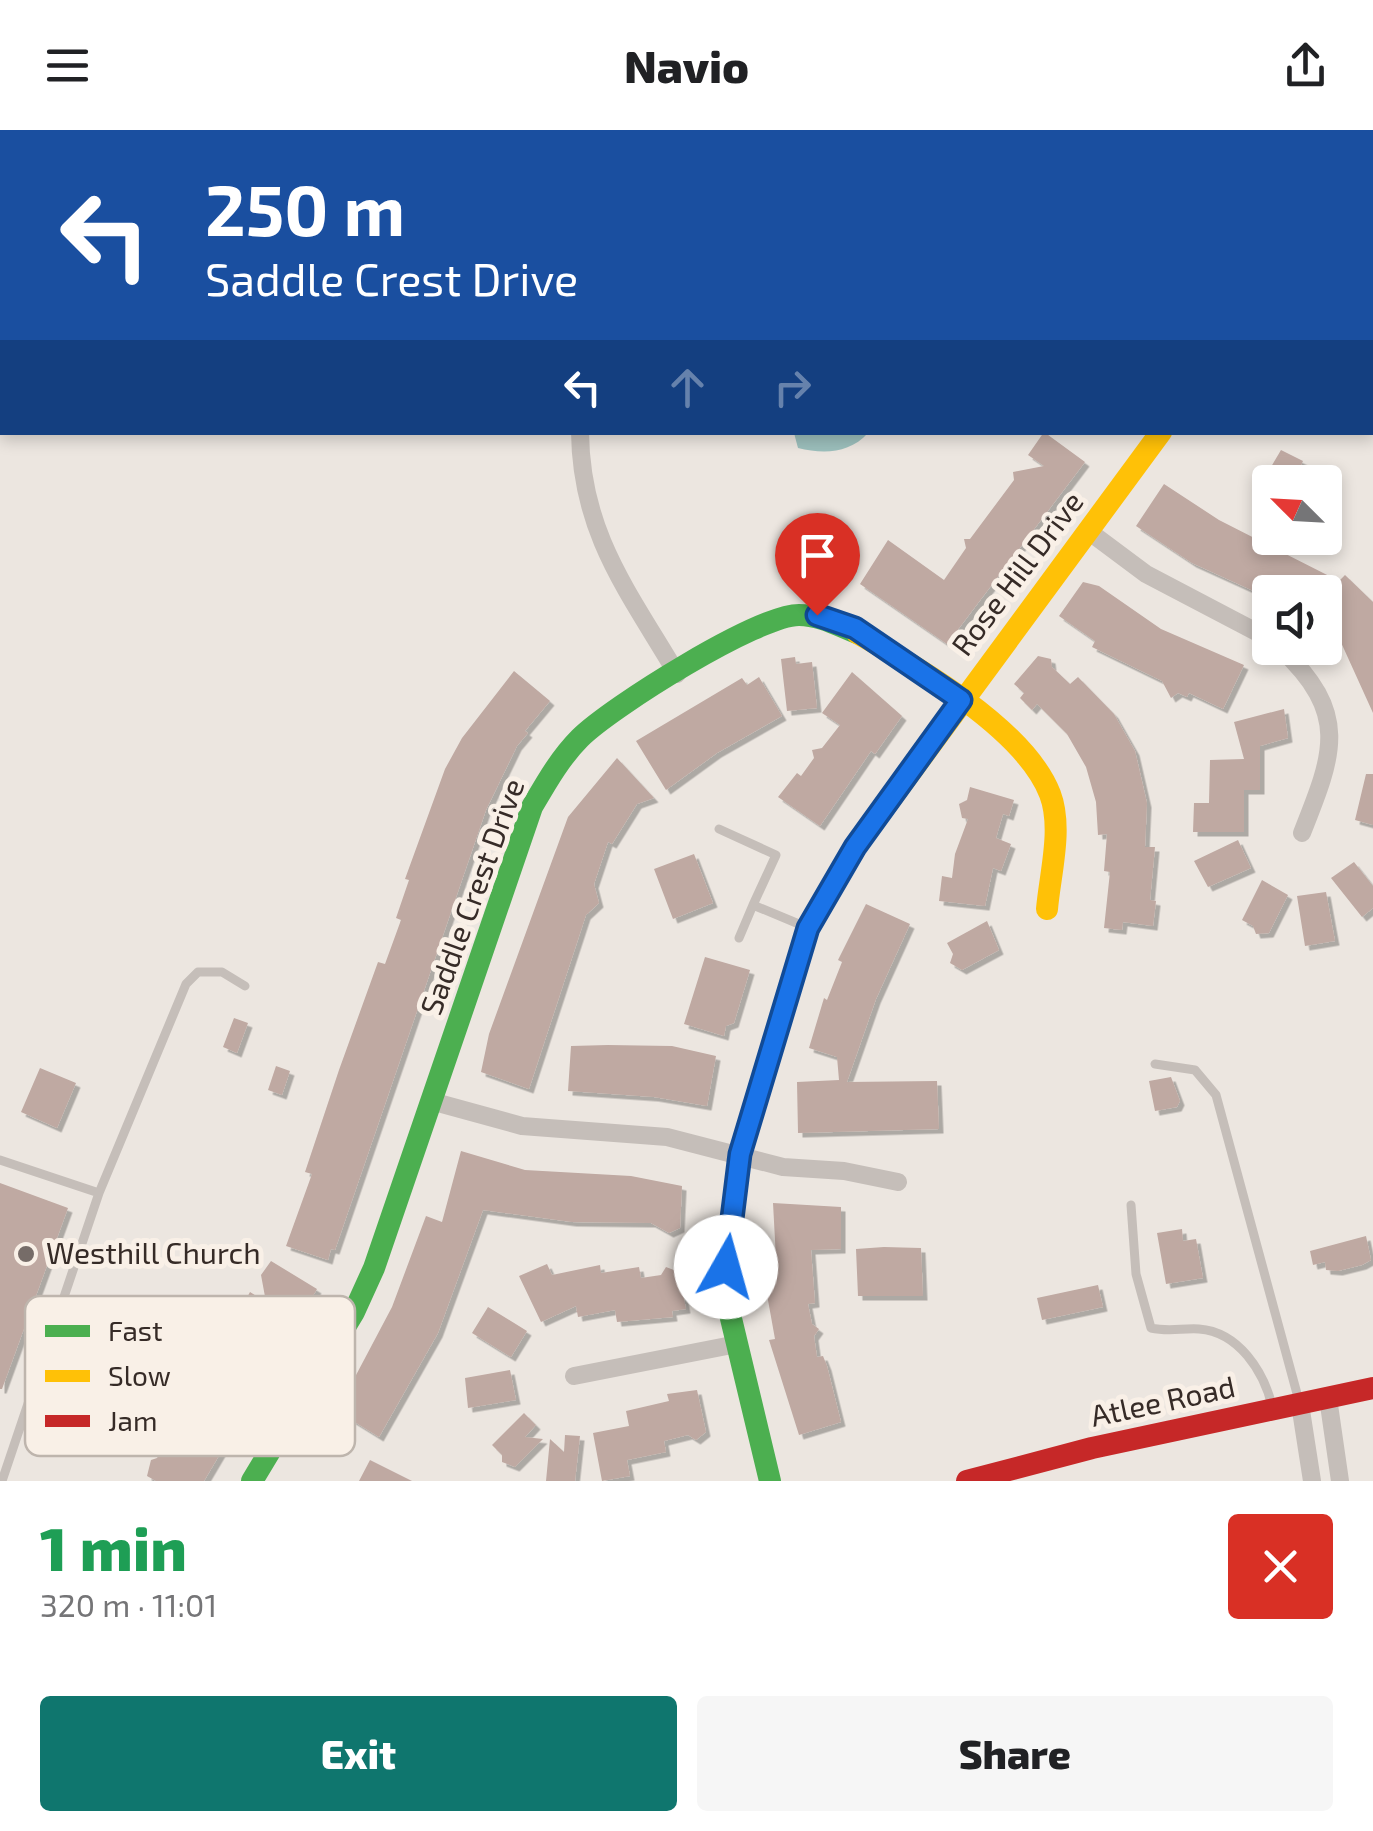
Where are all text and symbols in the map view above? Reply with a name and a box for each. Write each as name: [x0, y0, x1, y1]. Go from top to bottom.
icon: menu: [40, 38, 95, 93]
text: Navio: [624, 38, 749, 92]
icon: share: [1278, 38, 1333, 93]
text: 250 m: [205, 166, 405, 250]
icon: left: [40, 170, 170, 300]
text: Saddle Crest Drive: [205, 251, 578, 305]
icon: left: [555, 360, 610, 415]
icon: ahead: [660, 360, 715, 415]
icon: right: [765, 360, 820, 415]
north arrow: [1252, 465, 1342, 555]
map controls: [1252, 465, 1342, 665]
street label: Rose Hill Drive: [943, 484, 1090, 662]
pin: [775, 513, 860, 616]
icon: arrive: [790, 528, 845, 583]
button: sound: [1252, 575, 1342, 665]
street label: Saddle Crest Drive: [412, 773, 531, 1019]
position arrow: [674, 1215, 778, 1319]
place label: Westhill Church: [46, 1234, 261, 1270]
marker: Westhill Church: [15, 1243, 37, 1265]
legend: [25, 1296, 355, 1456]
text: Fast: [108, 1313, 163, 1347]
text: Slow: [108, 1358, 171, 1392]
street label: Atlee Road: [1087, 1367, 1238, 1433]
text: Jam: [108, 1403, 157, 1437]
text: 1 min: [40, 1511, 187, 1583]
button: close: [1228, 1514, 1333, 1619]
text: 320 m · 11:01: [40, 1585, 217, 1623]
button: Exit: [40, 1696, 677, 1811]
button: Share: [697, 1696, 1333, 1811]

